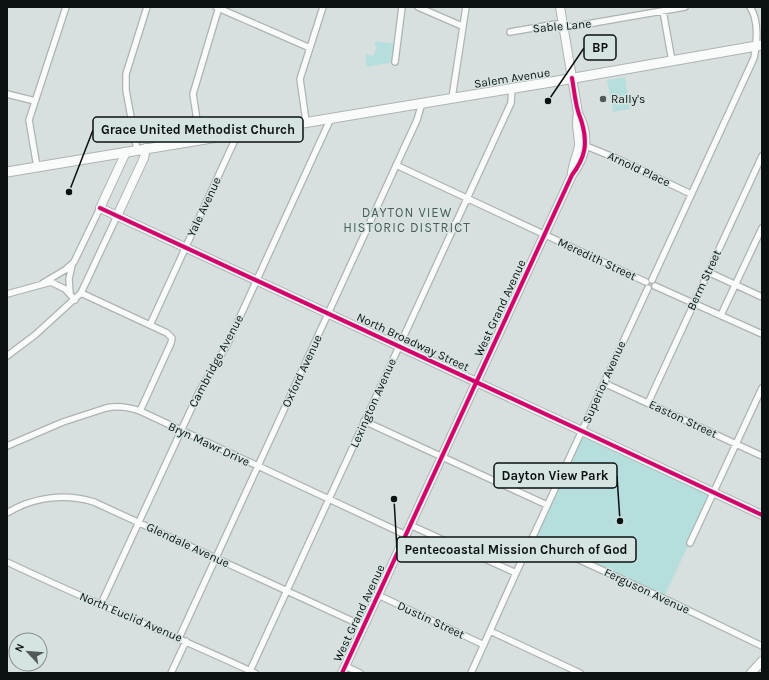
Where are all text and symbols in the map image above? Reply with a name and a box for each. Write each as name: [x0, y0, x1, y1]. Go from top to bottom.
street label: Sable Lane: [532, 16, 592, 36]
callout: BP: [584, 35, 616, 60]
text: BP: [592, 40, 608, 55]
street label: Salem Avenue: [473, 65, 551, 91]
place label: Rally's: [611, 92, 645, 106]
marker: Rally's: [598, 94, 608, 104]
callout: Grace United Methodist Church: [93, 117, 303, 142]
text: Grace United Methodist Church: [101, 122, 295, 137]
street label: Arnold Place: [606, 148, 672, 190]
street label: Yale Avenue: [184, 175, 224, 239]
district label: DAYTON VIEW HISTORIC DISTRICT: [343, 205, 471, 235]
street label: Meredith Street: [555, 235, 639, 284]
street label: Berm Street: [684, 247, 724, 312]
street label: West Grand Avenue: [471, 257, 529, 359]
street label: North Broadway Street: [355, 310, 472, 374]
street label: Cambridge Avenue: [186, 312, 246, 410]
street label: Oxford Avenue: [279, 333, 325, 409]
street label: Superior Avenue: [580, 339, 628, 425]
street label: Lexington Avenue: [347, 356, 399, 450]
street label: Easton Street: [647, 397, 720, 441]
street label: Bryn Mawr Drive: [166, 419, 252, 469]
callout: Dayton View Park: [494, 463, 617, 488]
text: Dayton View Park: [501, 468, 609, 483]
street label: Glendale Avenue: [144, 520, 232, 570]
callout: Pentecoastal Mission Church of God: [397, 537, 636, 562]
text: Pentecoastal Mission Church of God: [404, 542, 628, 557]
street label: West Grand Avenue: [330, 562, 388, 664]
street label: Ferguson Avenue: [602, 565, 692, 617]
street label: North Euclid Avenue: [77, 589, 185, 645]
street label: Dustin Street: [395, 598, 467, 642]
north arrow: [8, 632, 48, 672]
text: N: [12, 641, 27, 654]

